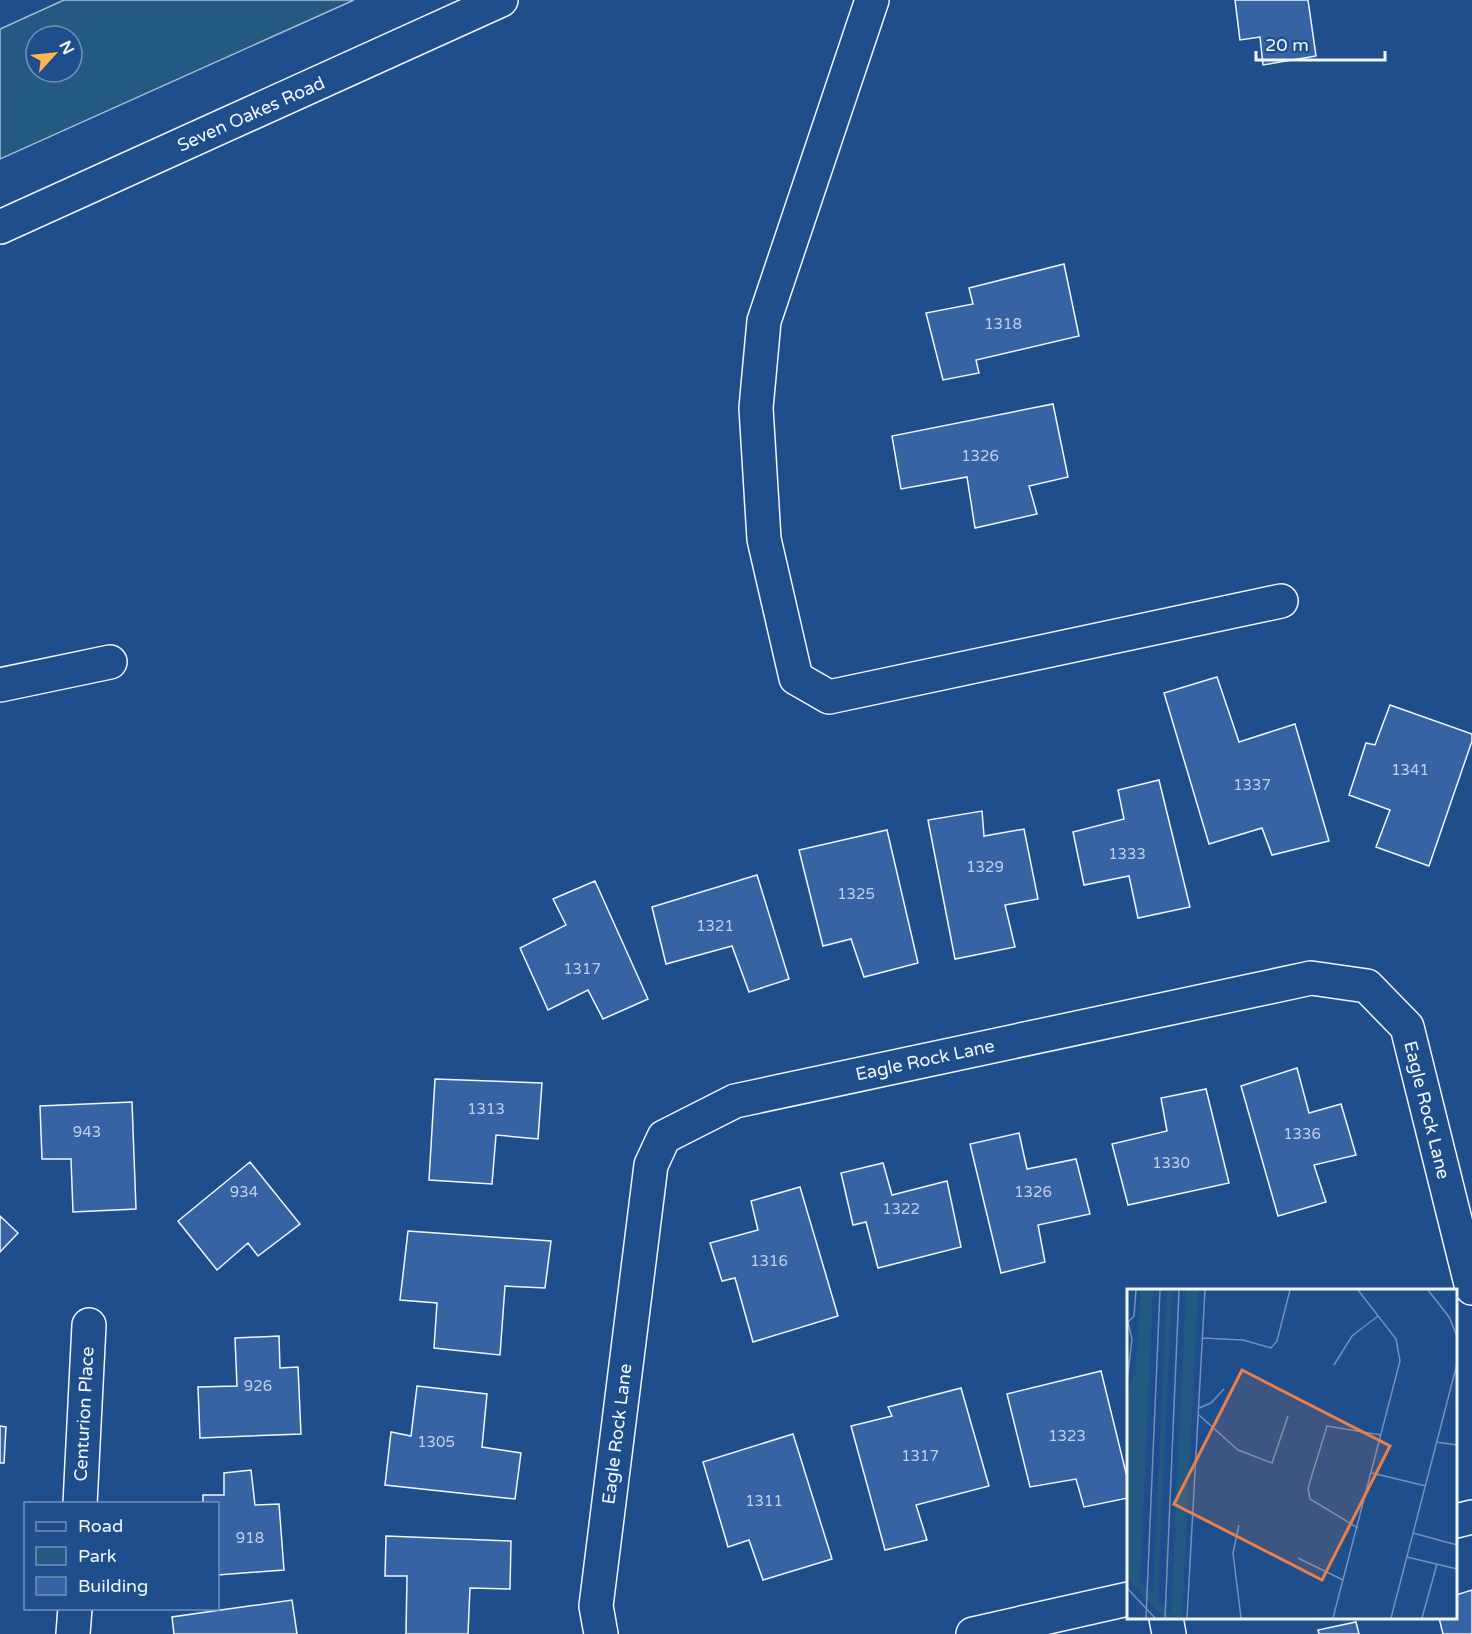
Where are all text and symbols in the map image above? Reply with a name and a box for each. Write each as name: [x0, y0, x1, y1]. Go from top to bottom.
north arrow: [24, 24, 84, 84]
scale bar: [1256, 24, 1385, 62]
text: 20 m: [1265, 34, 1309, 56]
text: N: [55, 37, 78, 58]
street label: Seven Oakes Road: [174, 72, 328, 156]
house number: 1318: [984, 315, 1022, 333]
house number: 1326: [961, 447, 999, 465]
house number: 1341: [1391, 761, 1429, 779]
house number: 1337: [1233, 776, 1271, 794]
house number: 1333: [1108, 845, 1146, 863]
house number: 1329: [966, 858, 1004, 876]
house number: 1325: [837, 885, 875, 903]
house number: 1321: [696, 917, 734, 935]
house number: 1317: [563, 960, 601, 978]
street label: Eagle Rock Lane: [853, 1035, 997, 1085]
street label: Eagle Rock Lane: [1399, 1039, 1455, 1181]
house number: 1313: [467, 1100, 505, 1118]
house number: 943: [73, 1123, 101, 1141]
house number: 1336: [1283, 1125, 1321, 1143]
house number: 1330: [1152, 1154, 1190, 1172]
house number: 934: [230, 1183, 258, 1201]
house number: 1326: [1014, 1183, 1052, 1201]
house number: 1322: [882, 1200, 920, 1218]
house number: 1316: [750, 1252, 788, 1270]
inset map: [1127, 1289, 1457, 1619]
street label: Centurion Place: [69, 1346, 99, 1482]
street label: Eagle Rock Lane: [597, 1362, 637, 1506]
house number: 926: [244, 1377, 272, 1395]
house number: 1323: [1048, 1427, 1086, 1445]
house number: 1305: [417, 1433, 455, 1451]
house number: 1317: [901, 1447, 939, 1465]
house number: 1311: [745, 1492, 783, 1510]
legend: [24, 1502, 219, 1610]
text: Road: [78, 1515, 123, 1537]
house number: 918: [236, 1529, 264, 1547]
text: Park: [78, 1545, 117, 1567]
text: Building: [78, 1575, 148, 1597]

